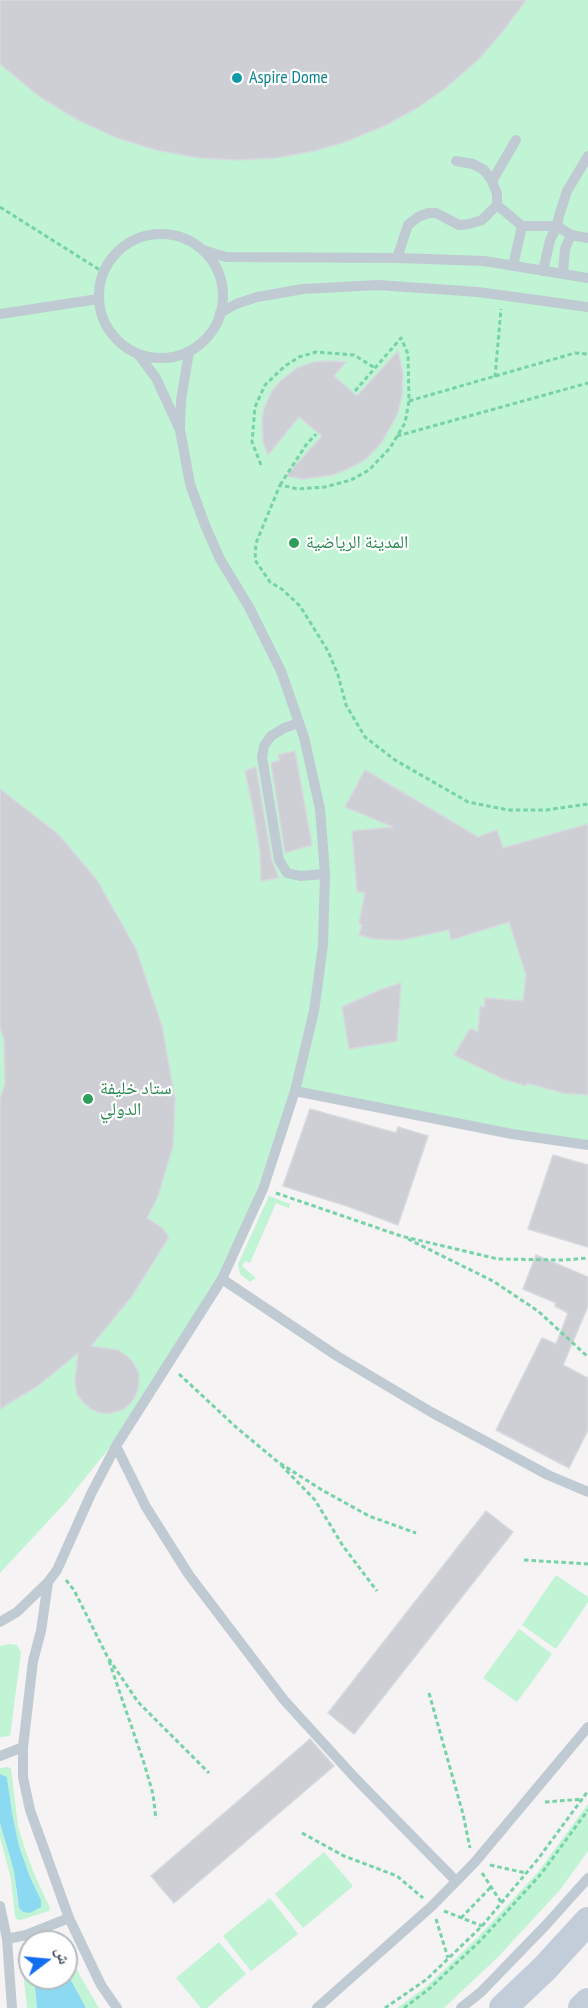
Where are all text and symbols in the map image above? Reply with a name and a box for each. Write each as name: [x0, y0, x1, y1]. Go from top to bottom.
place label: Aspire Dome: [249, 67, 328, 89]
marker: Aspire Dome: [230, 71, 244, 85]
place label: المدينة الرياضية: [306, 532, 408, 554]
marker: المدينة الرياضية: [287, 536, 301, 550]
place label: ستاد خليفة الدولي: [100, 1078, 172, 1120]
marker: ستاد خليفة الدولي: [81, 1092, 95, 1106]
north arrow: [18, 1930, 78, 1990]
text: ش: [51, 1945, 75, 1967]

